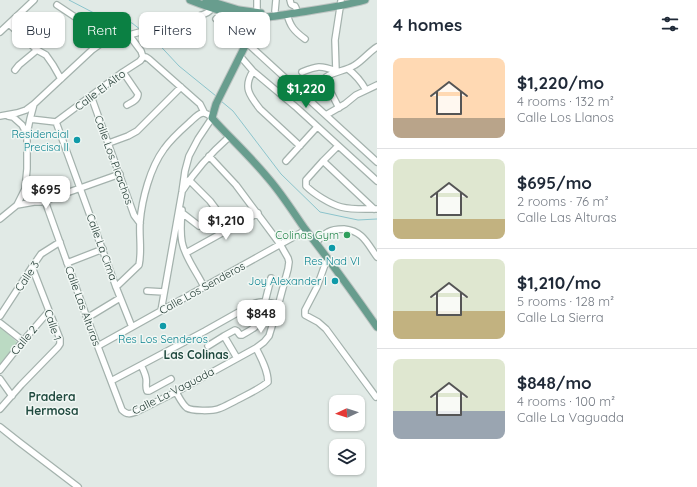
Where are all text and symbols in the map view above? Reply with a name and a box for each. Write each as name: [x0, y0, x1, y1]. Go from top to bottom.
chip: Buy: [12, 12, 65, 48]
chip: Rent: [73, 12, 131, 48]
chip: Filters: [139, 12, 206, 48]
chip: New: [214, 12, 270, 48]
icon: filters: [659, 13, 681, 35]
text: 4 homes: [393, 14, 462, 35]
street label: Calle El Alto: [72, 66, 128, 114]
text: $1,220/mo: [517, 72, 604, 93]
icon: home: [425, 74, 473, 122]
pin: $1,220: [273, 75, 339, 109]
text: $1,220: [286, 80, 326, 96]
text: 4 rooms · 132 m²: [517, 93, 614, 109]
text: Calle Los Llanos: [517, 109, 614, 125]
street label: Calle Los Picachos: [91, 114, 137, 206]
place label: Residencial Precisa II: [11, 127, 69, 154]
marker: Residencial Precisa II: [72, 135, 82, 145]
text: $695/mo: [517, 172, 592, 193]
icon: home: [425, 175, 473, 223]
pin: $695: [22, 176, 70, 210]
text: $695: [31, 181, 61, 197]
text: 2 rooms · 76 m²: [517, 193, 609, 209]
pin: $1,210: [193, 207, 259, 241]
text: Calle Las Alturas: [517, 209, 617, 225]
street label: Calle La Cima: [83, 212, 121, 282]
text: $1,210: [208, 212, 244, 228]
place label: Colinas Gym: [275, 228, 339, 242]
marker: Colinas Gym: [342, 230, 352, 240]
marker: Res Nad VI: [327, 243, 337, 253]
place label: Res Nad VI: [304, 254, 360, 268]
street label: Calle 3: [12, 258, 42, 294]
street label: Calle Los Senderos: [157, 259, 247, 317]
street label: Calle Las Alturas: [62, 264, 104, 348]
text: $1,210/mo: [517, 272, 601, 293]
place label: Joy Alexander I: [248, 274, 327, 288]
icon: home: [425, 275, 473, 323]
marker: Joy Alexander I: [330, 276, 340, 286]
text: 5 rooms · 128 m²: [517, 293, 614, 309]
pin: $848: [237, 300, 285, 334]
text: $848: [246, 305, 276, 321]
street label: Calle 1: [41, 308, 65, 342]
text: Calle La Sierra: [517, 309, 604, 325]
marker: Res Los Senderos: [158, 321, 168, 331]
street label: Calle 2: [8, 322, 40, 358]
place label: Res Los Senderos: [118, 332, 208, 346]
district label: Las Colinas: [164, 347, 229, 362]
street label: Calle La Vaguada: [130, 364, 216, 418]
text: $848/mo: [517, 372, 592, 393]
icon: home: [425, 375, 473, 423]
district label: Pradera Hermosa: [26, 389, 78, 418]
text: 4 rooms · 100 m²: [517, 393, 615, 409]
north arrow: [329, 395, 365, 431]
map controls: [329, 395, 365, 475]
text: Calle La Vaguada: [517, 409, 624, 425]
button: layers: [329, 439, 365, 475]

